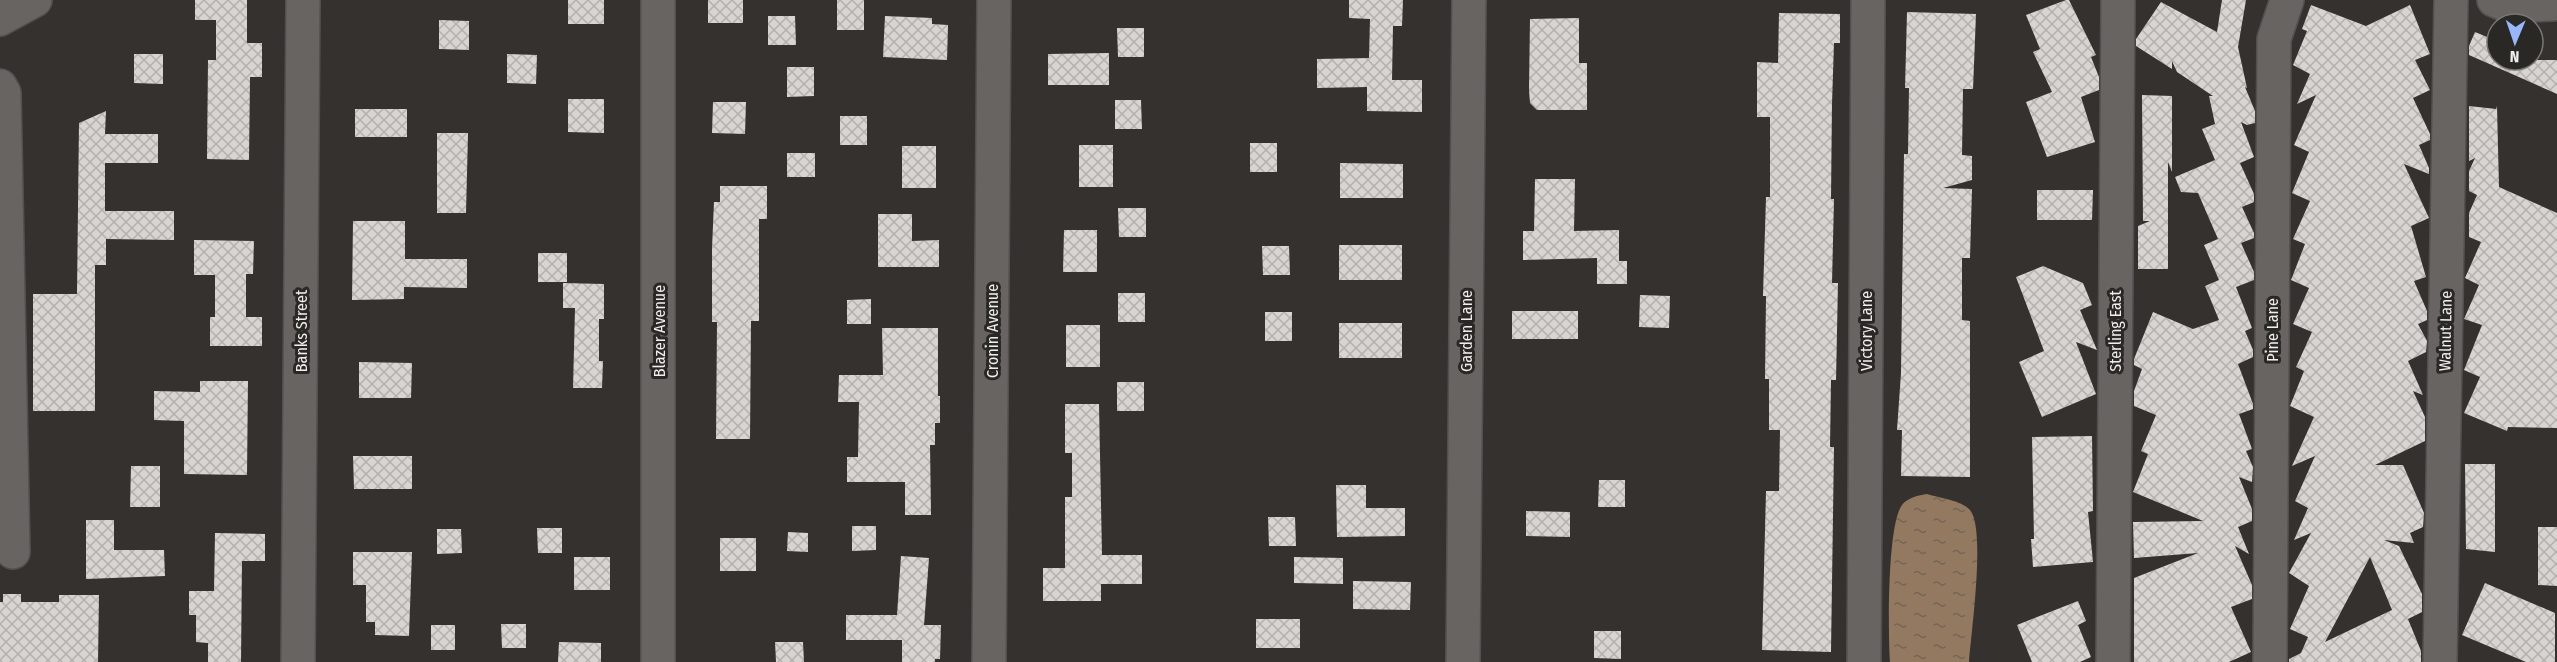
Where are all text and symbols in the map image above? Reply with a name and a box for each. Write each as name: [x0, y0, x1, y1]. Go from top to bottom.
north arrow: [2485, 12, 2545, 72]
text: N: [2509, 47, 2520, 66]
street label: Cronin Avenue: [983, 284, 1002, 378]
street label: Blazer Avenue: [650, 285, 669, 377]
street label: Banks Street: [292, 289, 311, 372]
street label: Sterling East: [2106, 289, 2125, 372]
street label: Garden Lane: [1457, 290, 1476, 372]
street label: Victory Lane: [1857, 291, 1876, 371]
street label: Walnut Lane: [2435, 291, 2456, 371]
street label: Pine Lane: [2263, 298, 2282, 362]

